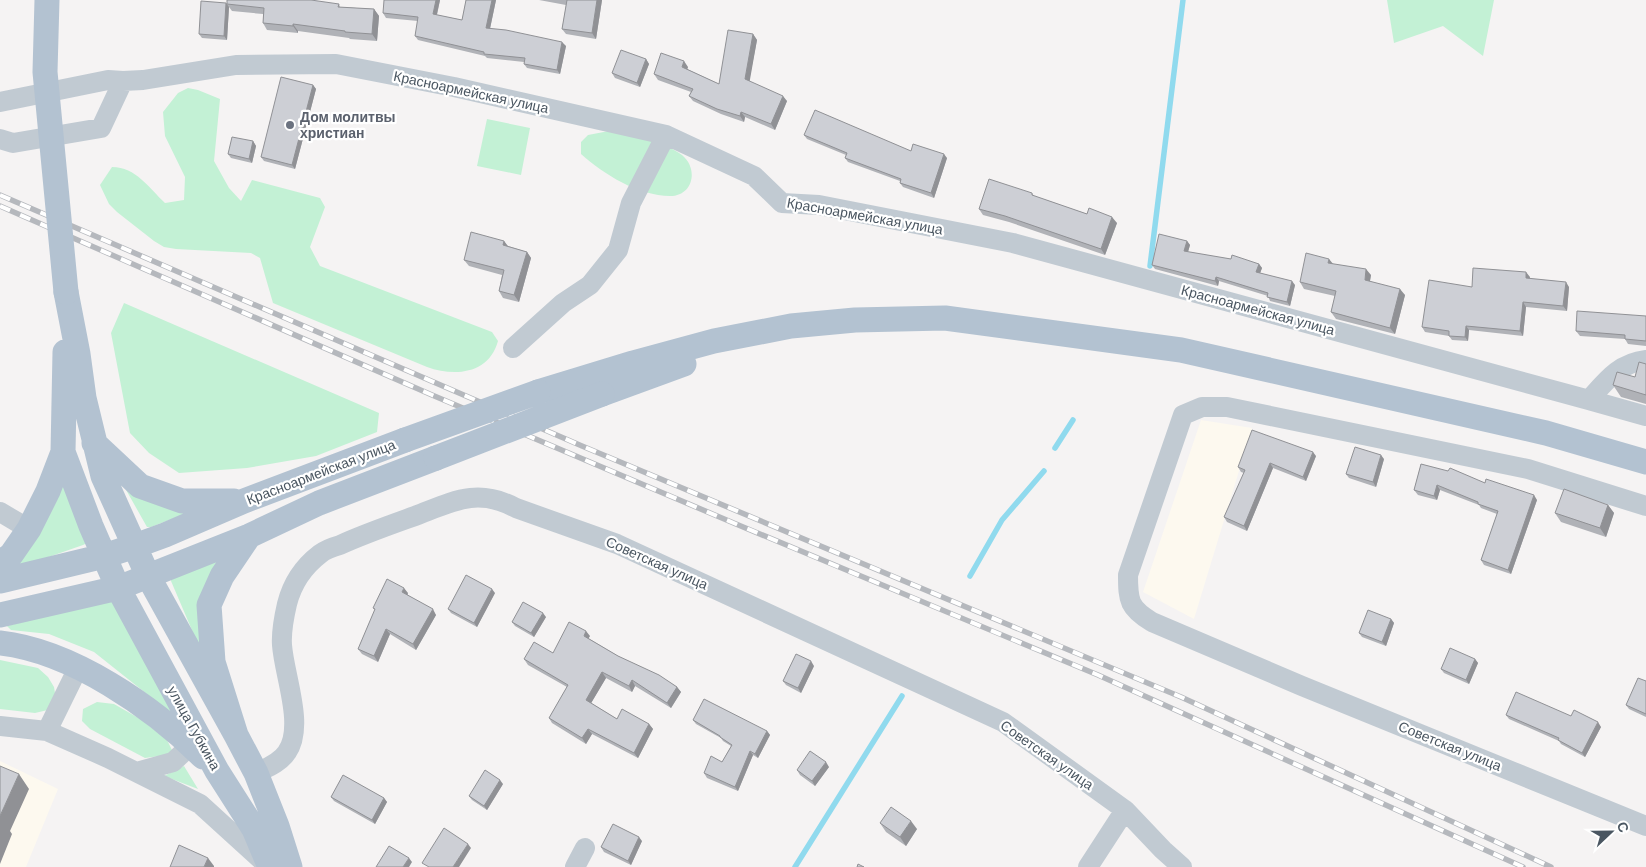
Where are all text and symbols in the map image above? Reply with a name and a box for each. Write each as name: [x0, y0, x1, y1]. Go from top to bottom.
street label: Красноармейская улица: [392, 67, 550, 117]
place label: Дом молитвы христиан: [300, 108, 395, 142]
marker: Дом молитвы христиан: [284, 119, 296, 131]
street label: Красноармейская улица: [786, 193, 945, 239]
street label: Красноармейская улица: [1179, 281, 1337, 339]
street label: Красноармейская улица: [244, 435, 398, 509]
street label: Советская улица: [603, 532, 711, 594]
street label: улица Губкина: [163, 683, 225, 773]
street label: Советская улица: [997, 716, 1097, 794]
street label: Советская улица: [1396, 717, 1504, 775]
north arrow: [1586, 807, 1636, 857]
text: С: [1613, 819, 1633, 835]

